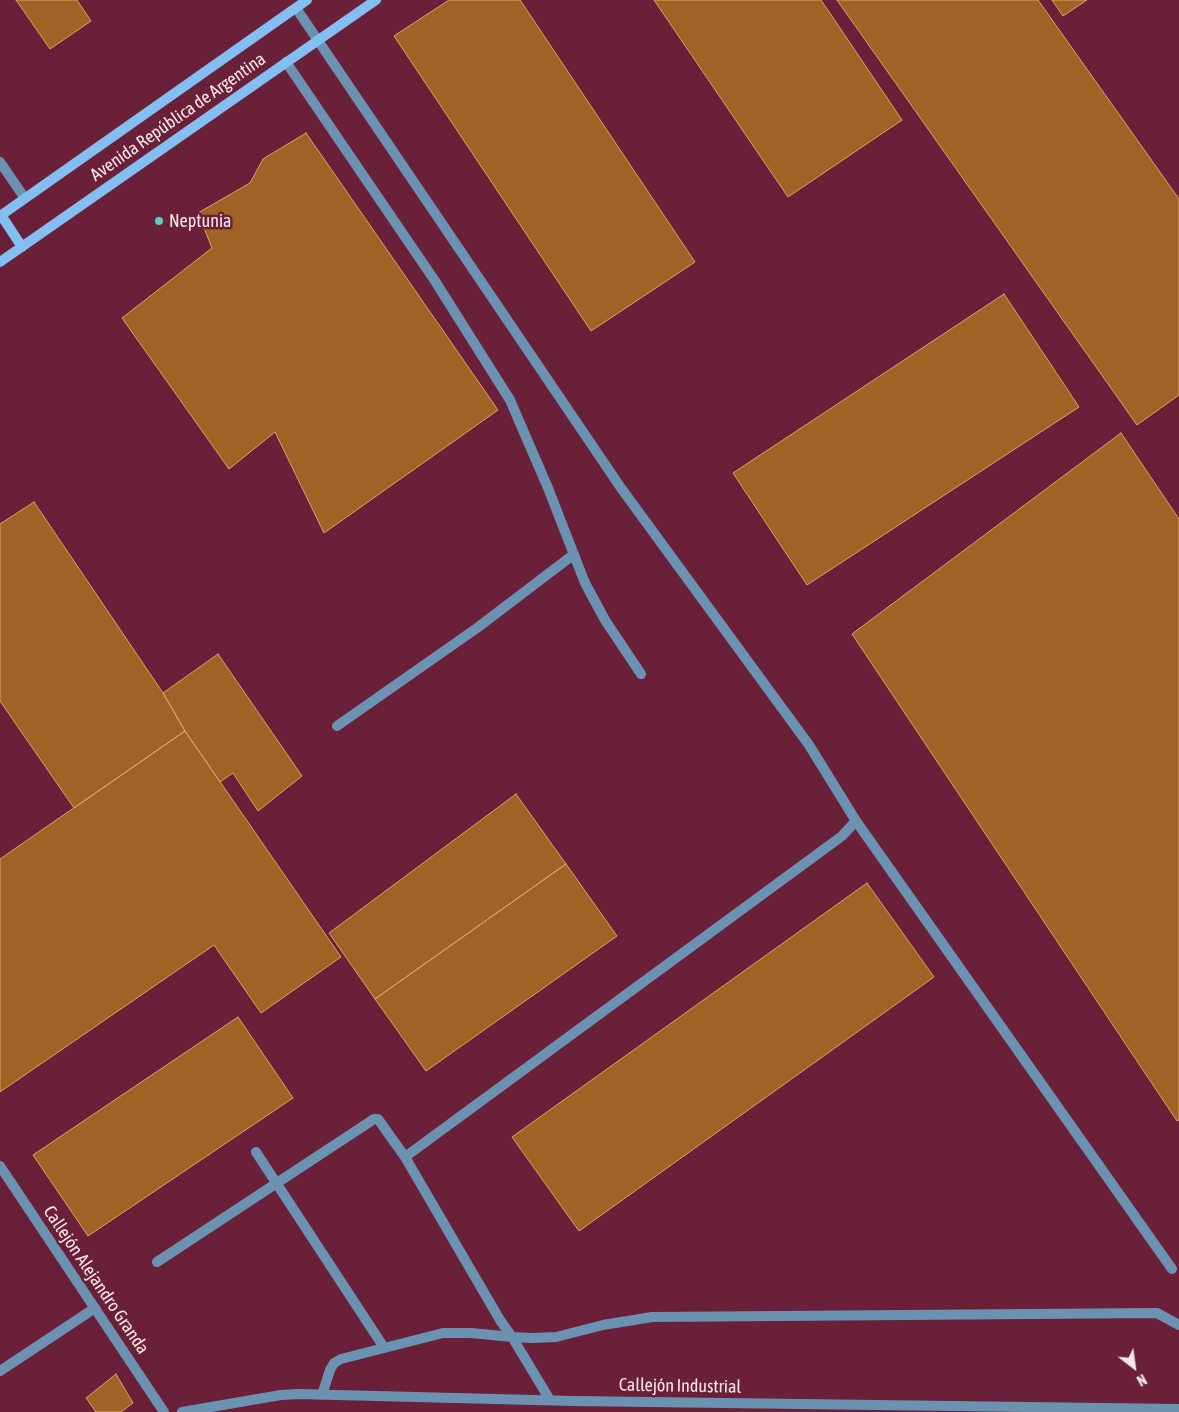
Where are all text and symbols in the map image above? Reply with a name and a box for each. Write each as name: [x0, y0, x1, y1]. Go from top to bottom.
street label: Avenida República de Argentina: [86, 48, 270, 186]
place label: Neptunia: [169, 210, 231, 232]
marker: Neptunia: [153, 215, 165, 227]
street label: Callejón Alejandro Granda: [38, 1202, 154, 1358]
north arrow: [1109, 1342, 1159, 1392]
text: N: [1134, 1371, 1149, 1389]
street label: Callejón Industrial: [619, 1374, 741, 1398]

